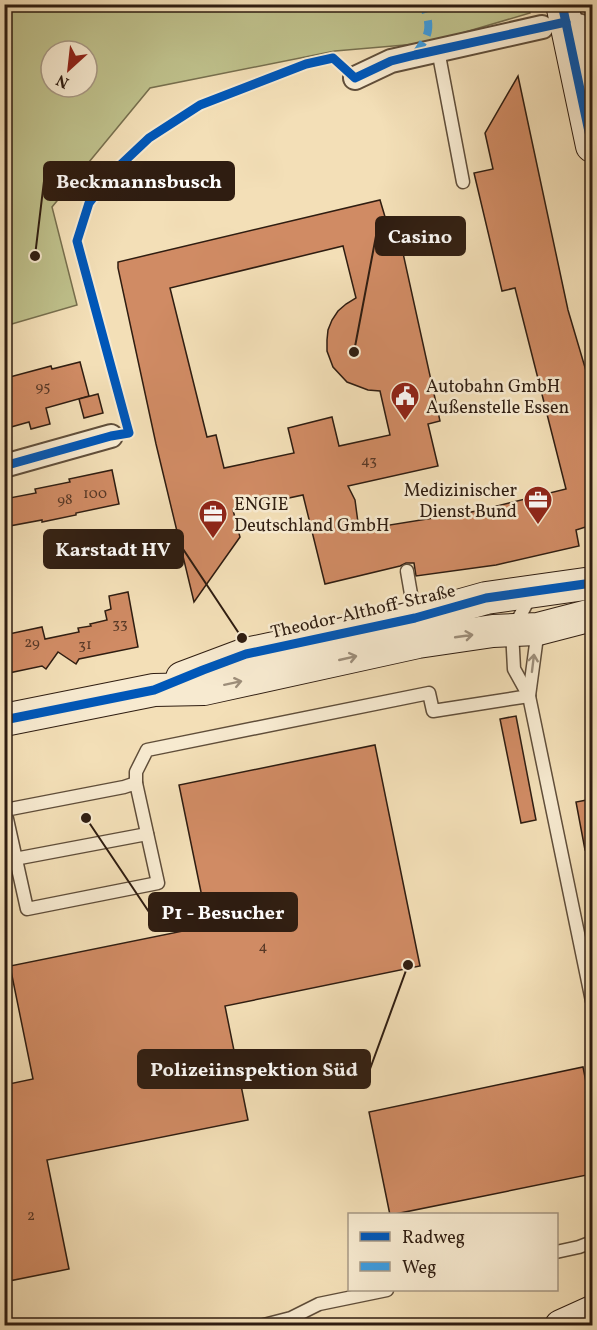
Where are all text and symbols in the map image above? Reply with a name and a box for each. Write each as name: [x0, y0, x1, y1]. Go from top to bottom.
north arrow: [39, 39, 99, 99]
text: N: [53, 68, 73, 93]
callout: Beckmannsbusch: [44, 162, 234, 200]
text: Beckmannsbusch: [56, 169, 222, 197]
callout: Casino: [376, 217, 465, 255]
text: Casino: [388, 224, 452, 252]
place label: Autobahn GmbH Außenstelle Essen: [426, 375, 570, 421]
house number: 95: [36, 377, 50, 398]
public building icon: Autobahn GmbH Außenstelle Essen: [389, 380, 421, 422]
house number: 43: [361, 451, 377, 472]
place label: Medizinischer Dienst Bund: [404, 479, 517, 525]
house number: 100: [83, 484, 107, 505]
office icon: Medizinischer Dienst Bund: [522, 484, 554, 526]
house number: 98: [57, 490, 73, 511]
place label: ENGIE Deutschland GmbH: [234, 493, 390, 539]
office icon: ENGIE Deutschland GmbH: [197, 498, 229, 540]
callout: Karstadt HV: [44, 530, 183, 568]
text: Karstadt HV: [55, 537, 171, 565]
street label: Theodor-Althoff-Straße: [268, 579, 458, 646]
house number: 33: [112, 614, 128, 635]
one-way arrow: [454, 630, 474, 641]
house number: 29: [24, 633, 40, 654]
house number: 31: [78, 635, 92, 656]
one-way arrow: [338, 652, 357, 664]
one-way arrow: [528, 653, 539, 673]
one-way arrow: [222, 677, 242, 688]
callout: P1 - Besucher: [149, 893, 297, 931]
text: P1 - Besucher: [162, 900, 285, 928]
house number: 4: [259, 937, 268, 958]
callout: Polizeiinspektion Süd: [138, 1050, 370, 1088]
text: Polizeiinspektion Süd: [150, 1057, 358, 1085]
house number: 2: [27, 1206, 35, 1227]
legend: [348, 1213, 558, 1291]
text: Radweg: [402, 1226, 465, 1251]
text: Weg: [402, 1256, 436, 1281]

